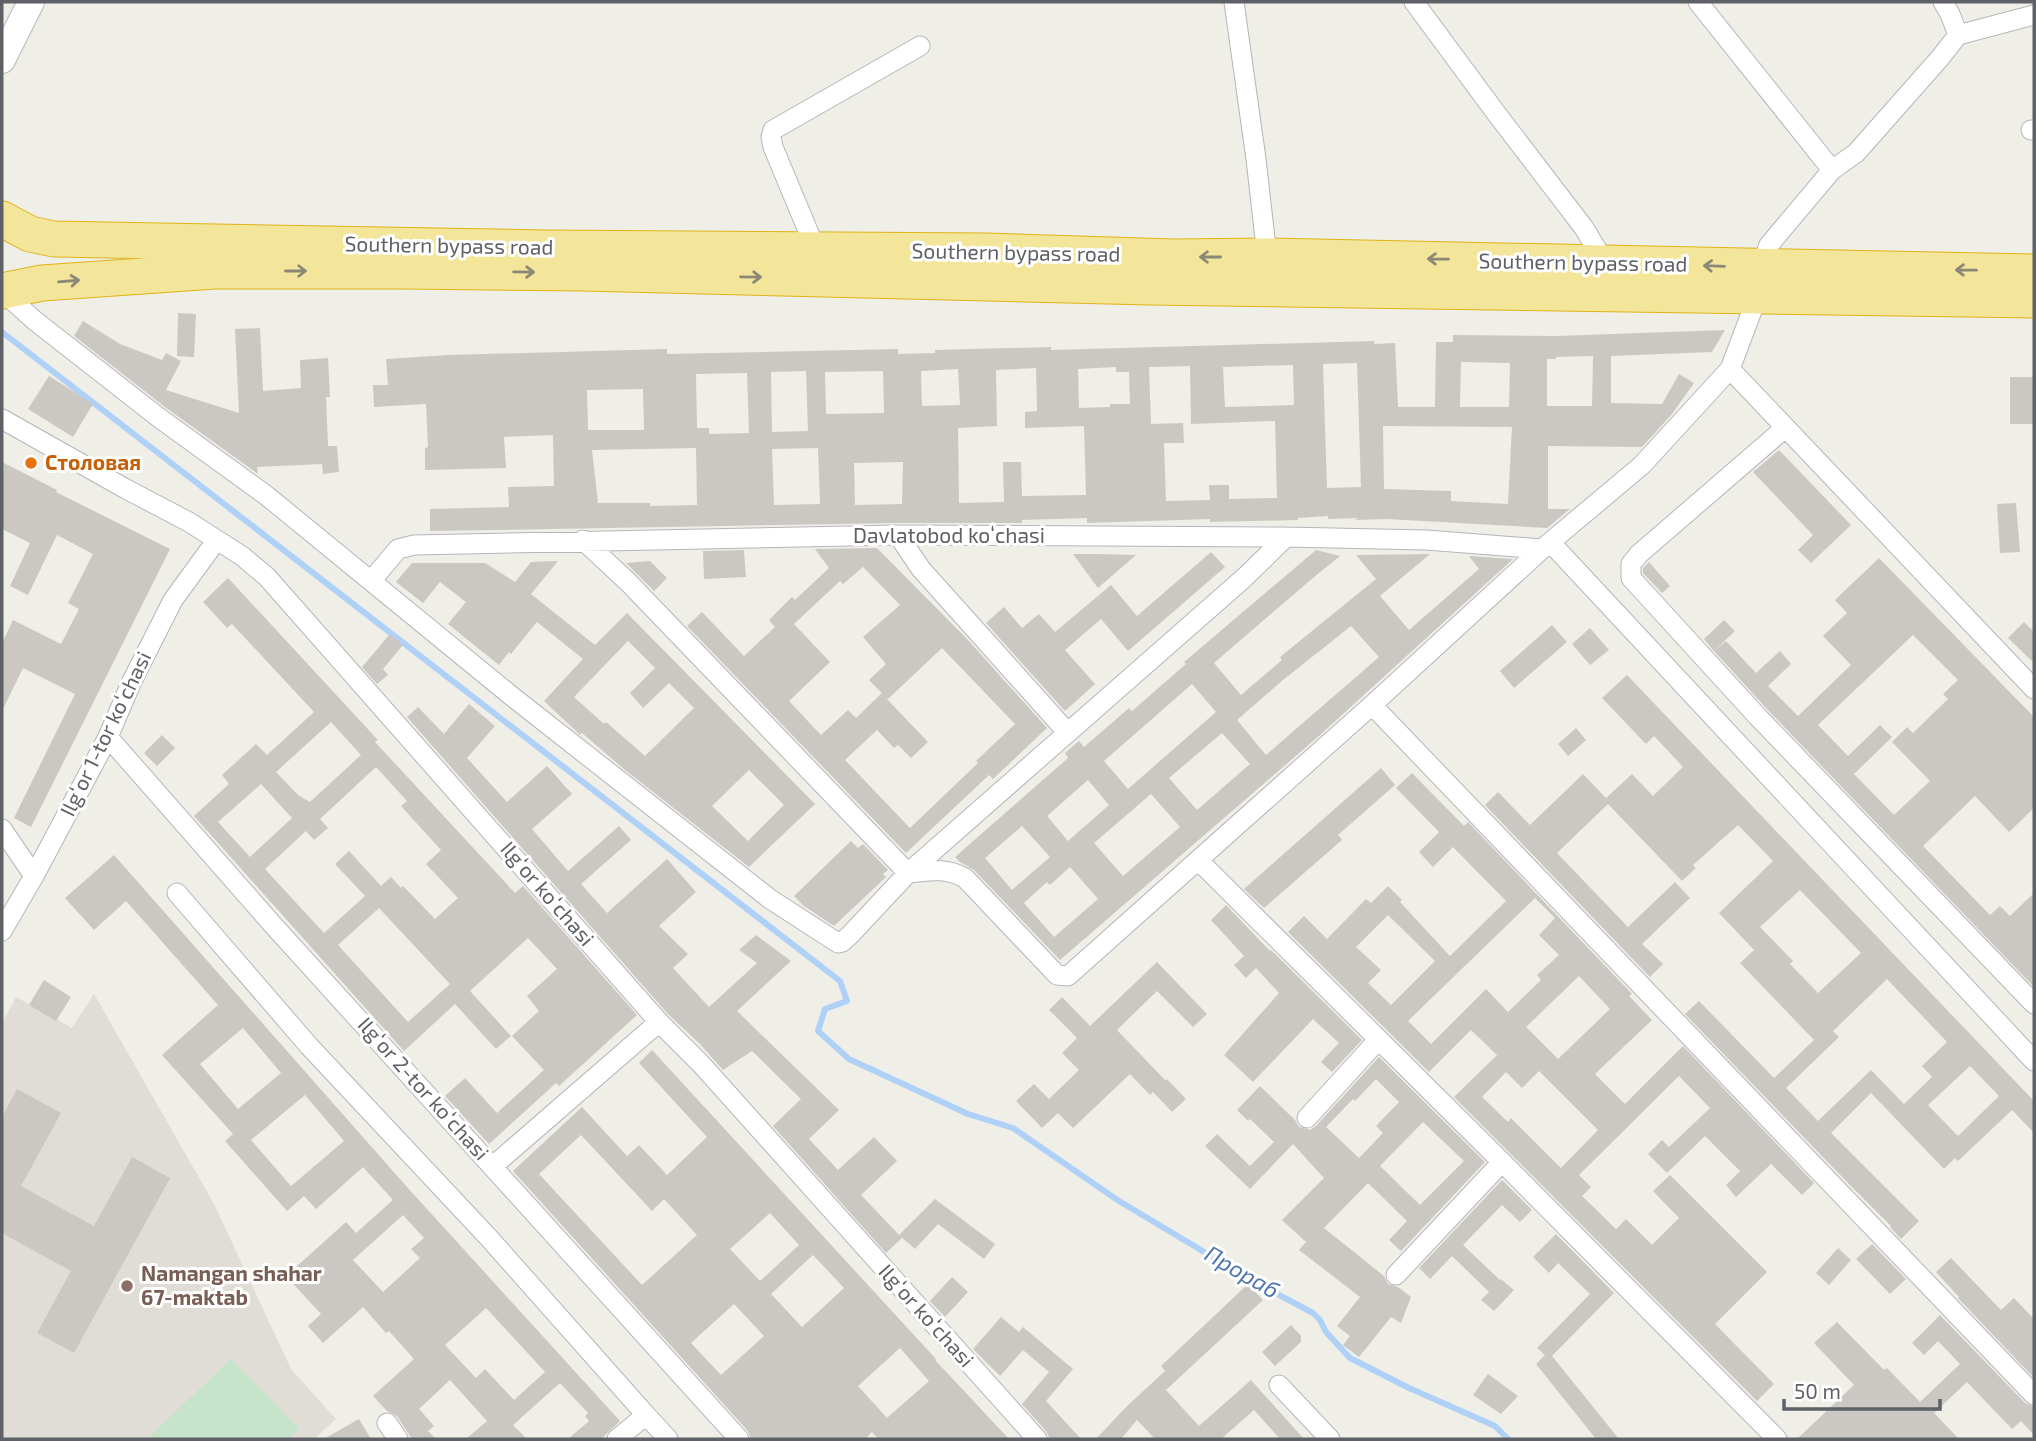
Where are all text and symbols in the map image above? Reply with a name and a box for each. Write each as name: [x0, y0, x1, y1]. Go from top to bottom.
street label: Southern bypass road: [344, 230, 554, 259]
street label: Southern bypass road: [911, 237, 1121, 266]
street label: Southern bypass road: [1478, 247, 1688, 276]
one-way arrow: [1199, 250, 1222, 264]
one-way arrow: [1426, 253, 1449, 266]
one-way arrow: [1703, 259, 1726, 272]
one-way arrow: [285, 264, 308, 278]
one-way arrow: [1955, 264, 1978, 277]
one-way arrow: [512, 265, 535, 279]
one-way arrow: [739, 270, 762, 283]
one-way arrow: [57, 274, 80, 287]
place label: Столовая: [45, 449, 141, 474]
marker: Столовая: [23, 455, 39, 471]
street label: Davlatobod koʻchasi: [853, 522, 1045, 547]
street label: Ilgʻor 1-tor koʻchasi: [54, 647, 155, 820]
street label: Ilgʻor koʻchasi: [496, 836, 600, 950]
street label: Ilgʻor 2-tor koʻchasi: [353, 1011, 495, 1165]
water label: Прораб: [1200, 1239, 1285, 1304]
street label: Ilgʻor koʻchasi: [874, 1258, 980, 1372]
place label: Namangan shahar 67-maktab: [141, 1260, 322, 1309]
marker: Namangan shahar 67-maktab: [119, 1278, 135, 1294]
scale bar: [1784, 1368, 1940, 1412]
text: 50 m: [1794, 1378, 1841, 1403]

